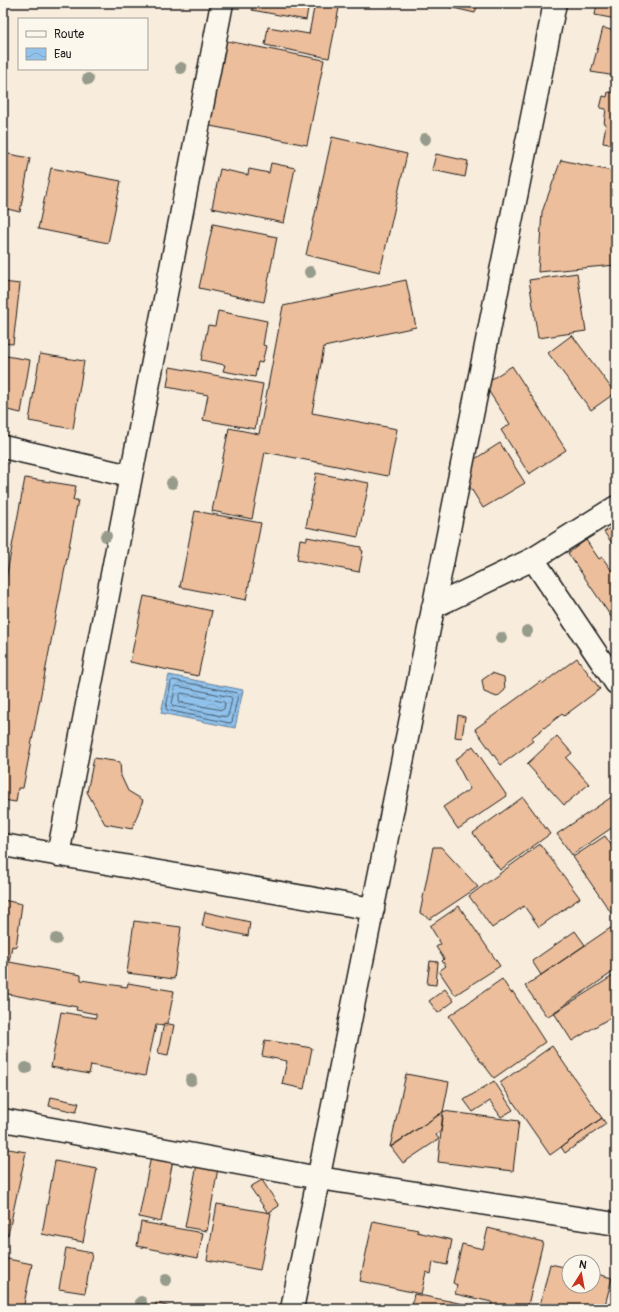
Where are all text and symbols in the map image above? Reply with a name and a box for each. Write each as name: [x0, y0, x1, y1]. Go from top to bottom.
legend: [18, 18, 148, 70]
text: Route: [54, 27, 84, 42]
text: Eau: [54, 47, 72, 62]
north arrow: [561, 1254, 601, 1294]
text: N: [578, 1258, 588, 1272]

